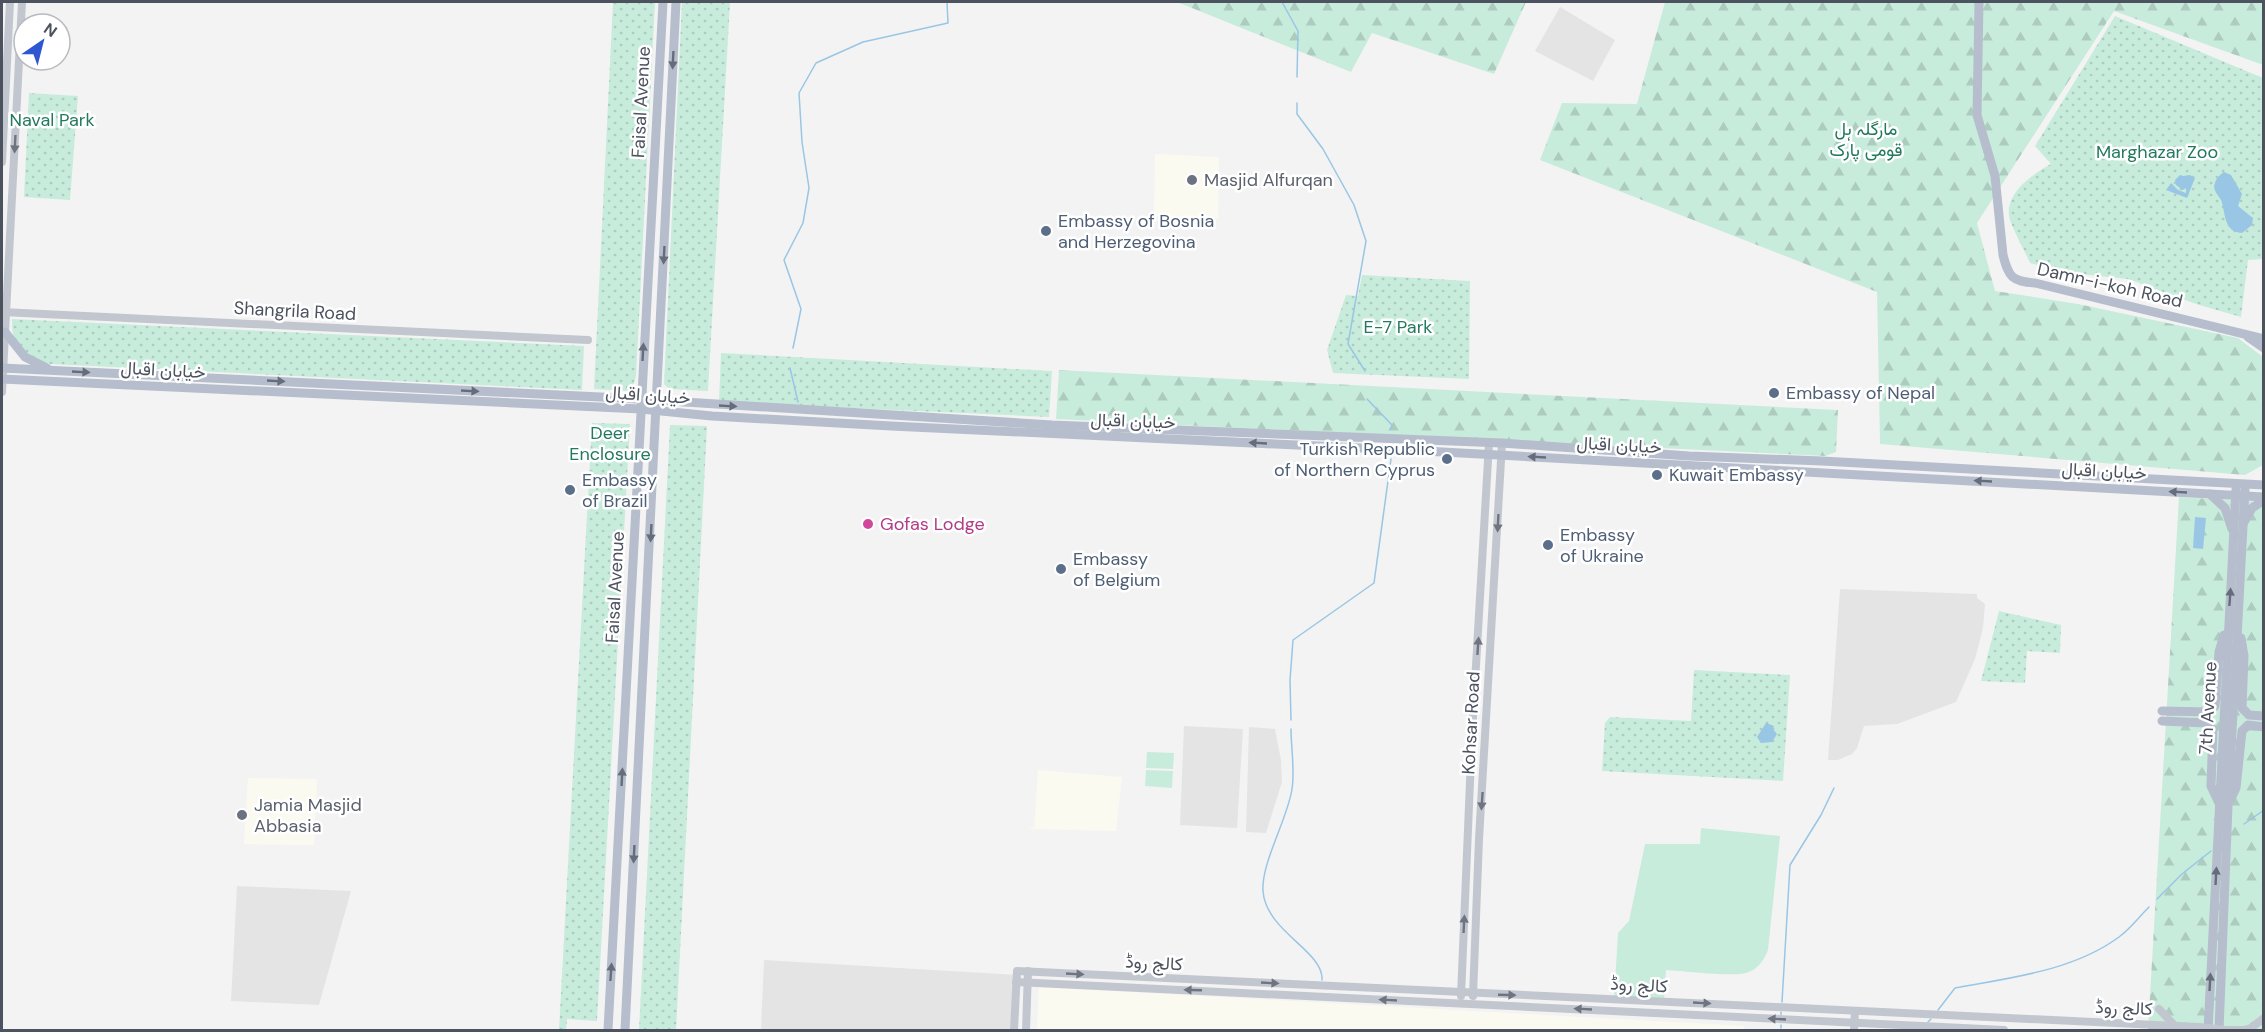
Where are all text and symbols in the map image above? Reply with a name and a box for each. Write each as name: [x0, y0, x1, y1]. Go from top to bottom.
north arrow: [12, 12, 72, 72]
text: N: [40, 18, 61, 42]
street label: Faisal Avenue: [626, 45, 656, 159]
one-way arrow: [669, 50, 678, 69]
park label: Naval Park: [9, 108, 95, 132]
park label: مارگلہ ہل قومی پارک: [1829, 117, 1903, 162]
one-way arrow: [10, 134, 19, 153]
park label: Marghazar Zoo: [2096, 140, 2218, 164]
place label: Masjid Alfurqan: [1204, 168, 1333, 192]
marker: Masjid Alfurqan: [1185, 173, 1199, 187]
place label: Embassy of Bosnia and Herzegovina: [1058, 209, 1214, 254]
marker: Embassy of Bosnia and Herzegovina: [1039, 224, 1053, 238]
one-way arrow: [659, 245, 668, 264]
street label: Damn-i-koh Road: [2035, 257, 2185, 313]
street label: Shangrila Road: [233, 296, 357, 326]
park label: E-7 Park: [1364, 315, 1432, 339]
one-way arrow: [639, 342, 648, 361]
street label: خیابان اقبال: [120, 356, 206, 384]
one-way arrow: [71, 368, 90, 377]
one-way arrow: [266, 377, 285, 386]
street label: خیابان اقبال: [605, 380, 691, 410]
place label: Embassy of Nepal: [1786, 381, 1935, 405]
one-way arrow: [461, 386, 480, 395]
marker: Embassy of Nepal: [1767, 386, 1781, 400]
one-way arrow: [718, 402, 737, 411]
street label: خیابان اقبال: [1090, 408, 1176, 434]
park label: Deer Enclosure: [569, 421, 651, 466]
street label: خیابان اقبال: [1576, 431, 1662, 459]
place label: Turkish Republic of Northern Cyprus: [1274, 437, 1435, 482]
one-way arrow: [1249, 439, 1268, 448]
marker: Turkish Republic of Northern Cyprus: [1440, 452, 1454, 466]
one-way arrow: [1527, 453, 1546, 462]
street label: خیابان اقبال: [2061, 457, 2147, 485]
place label: Kuwait Embassy: [1669, 463, 1804, 487]
place label: Embassy of Brazil: [582, 468, 657, 513]
marker: Kuwait Embassy: [1650, 468, 1664, 482]
one-way arrow: [1974, 476, 1993, 485]
marker: Embassy of Brazil: [563, 483, 577, 497]
one-way arrow: [2168, 488, 2187, 497]
place label: Gofas Lodge: [880, 512, 985, 536]
one-way arrow: [1493, 513, 1502, 532]
marker: Gofas Lodge: [861, 517, 875, 531]
place label: Embassy of Ukraine: [1560, 523, 1644, 568]
one-way arrow: [646, 524, 655, 543]
street label: Faisal Avenue: [600, 530, 630, 644]
marker: Embassy of Ukraine: [1541, 538, 1555, 552]
place label: Embassy of Belgium: [1073, 547, 1160, 592]
marker: Embassy of Belgium: [1054, 562, 1068, 576]
one-way arrow: [2225, 588, 2234, 607]
one-way arrow: [1473, 636, 1483, 655]
street label: 7th Avenue: [2194, 661, 2222, 755]
street label: Kohsar Road: [1456, 671, 1486, 775]
one-way arrow: [618, 768, 627, 787]
one-way arrow: [1477, 792, 1486, 811]
place label: Jamia Masjid Abbasia: [254, 793, 362, 838]
marker: Jamia Masjid Abbasia: [235, 808, 249, 822]
one-way arrow: [629, 844, 638, 863]
one-way arrow: [2211, 866, 2220, 885]
one-way arrow: [1460, 915, 1469, 934]
street label: کالج روڈ: [1125, 950, 1183, 976]
one-way arrow: [607, 963, 616, 982]
one-way arrow: [1066, 969, 1085, 978]
street label: کالج روڈ: [1610, 972, 1668, 998]
one-way arrow: [2206, 973, 2215, 992]
one-way arrow: [1261, 979, 1280, 988]
one-way arrow: [1184, 985, 1203, 994]
one-way arrow: [1497, 990, 1516, 999]
one-way arrow: [1378, 995, 1397, 1004]
street label: کالج روڈ: [2095, 995, 2153, 1021]
one-way arrow: [1692, 999, 1711, 1008]
one-way arrow: [1573, 1004, 1592, 1013]
one-way arrow: [1768, 1015, 1787, 1024]

